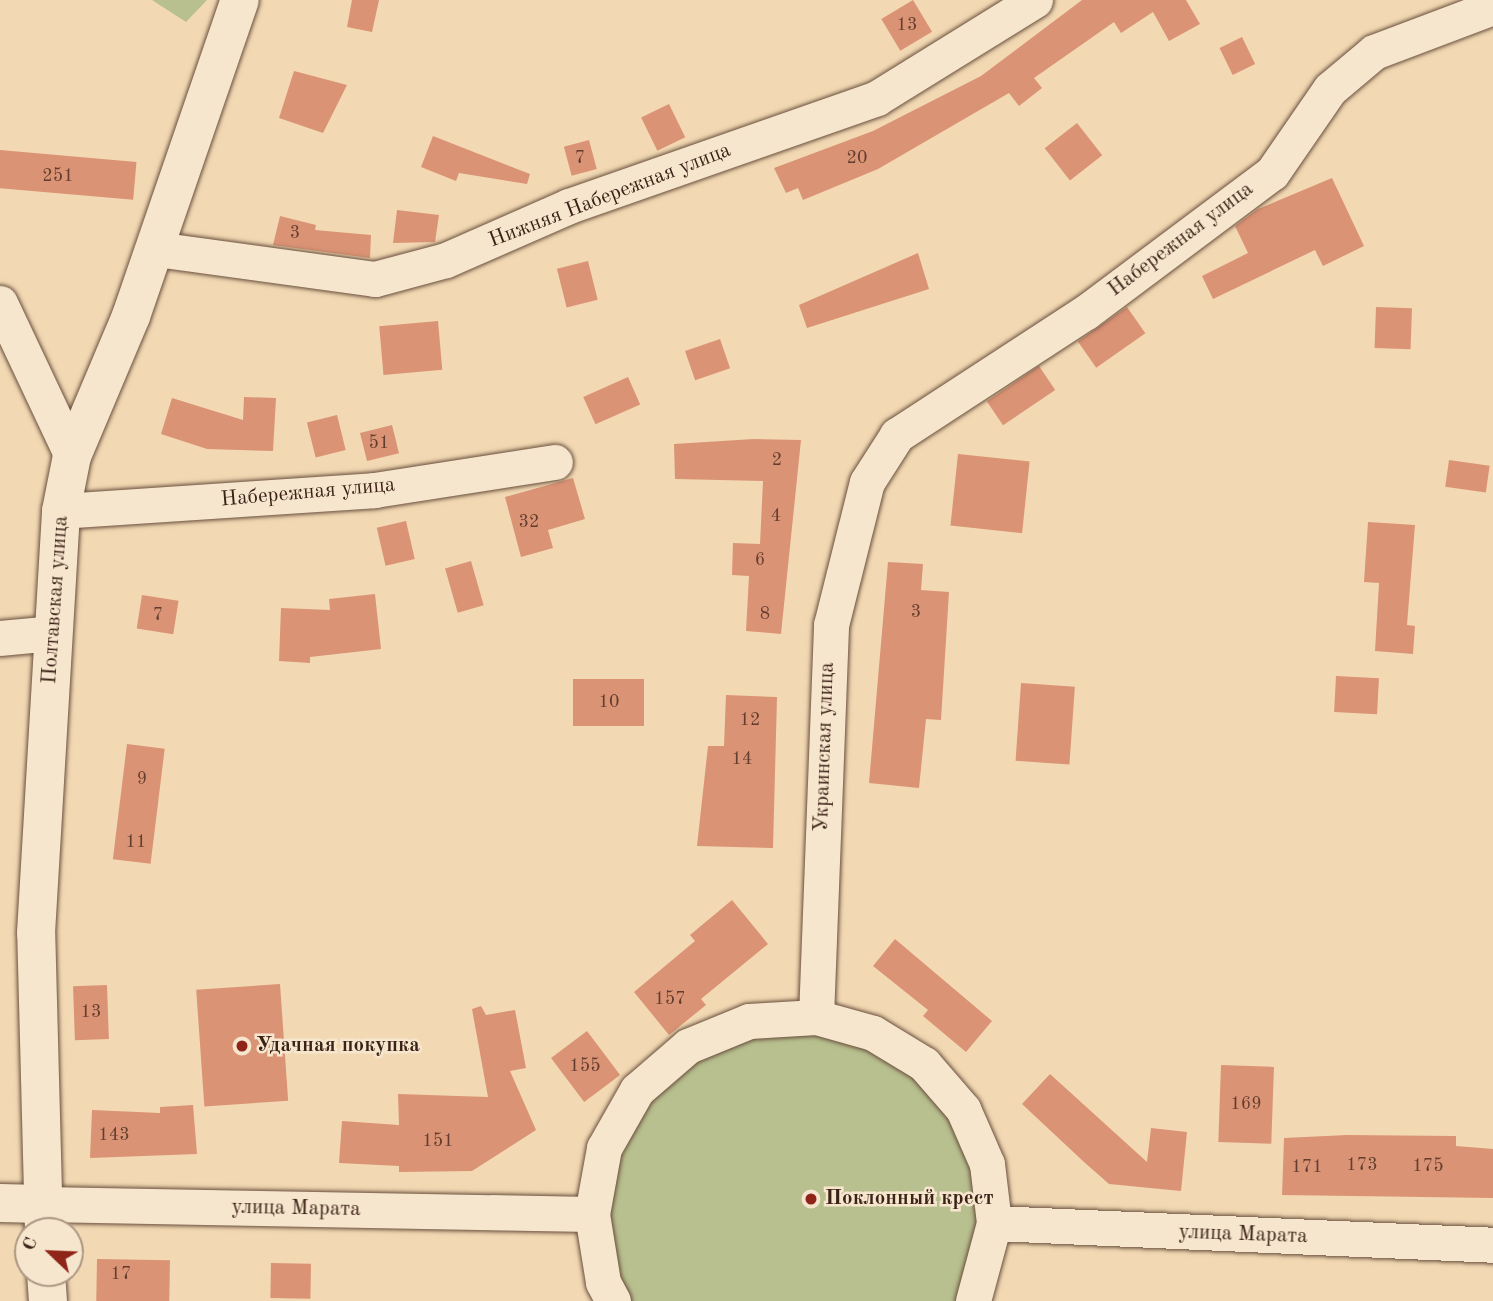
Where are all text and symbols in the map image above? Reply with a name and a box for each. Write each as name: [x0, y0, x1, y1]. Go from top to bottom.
house number: 13: [897, 14, 917, 36]
street label: Нижняя Набережная улица: [485, 138, 735, 254]
house number: 7: [575, 147, 585, 169]
house number: 20: [847, 147, 867, 169]
house number: 251: [42, 165, 74, 187]
street label: Набережная улица: [1104, 177, 1258, 303]
house number: 3: [290, 222, 300, 244]
house number: 51: [369, 432, 389, 454]
house number: 2: [772, 449, 782, 471]
street label: Набережная улица: [220, 473, 396, 513]
house number: 4: [771, 505, 781, 527]
house number: 32: [519, 511, 539, 533]
street label: Полтавская улица: [38, 515, 74, 685]
house number: 6: [755, 549, 765, 571]
house number: 3: [911, 601, 921, 623]
house number: 8: [760, 603, 770, 625]
house number: 7: [153, 604, 163, 626]
street label: Украинская улица: [809, 662, 841, 832]
house number: 10: [599, 691, 619, 713]
house number: 12: [740, 709, 760, 731]
house number: 14: [732, 748, 752, 770]
house number: 9: [137, 768, 147, 790]
house number: 11: [126, 831, 146, 853]
house number: 157: [654, 988, 686, 1010]
house number: 13: [81, 1001, 101, 1023]
place label: Удачная покупка: [256, 1033, 420, 1059]
marker: Удачная покупка: [234, 1038, 250, 1054]
house number: 155: [569, 1055, 601, 1077]
house number: 169: [1230, 1093, 1262, 1115]
house number: 143: [98, 1124, 130, 1146]
house number: 151: [422, 1130, 454, 1152]
house number: 173: [1346, 1154, 1378, 1176]
house number: 175: [1412, 1155, 1444, 1177]
house number: 171: [1291, 1156, 1323, 1178]
place label: Поклонный крест: [825, 1186, 994, 1212]
marker: Поклонный крест: [803, 1191, 819, 1207]
street label: улица Марата: [231, 1195, 361, 1223]
north arrow: [14, 1217, 84, 1287]
street label: улица Марата: [1178, 1220, 1308, 1250]
text: С: [20, 1235, 42, 1254]
house number: 17: [111, 1263, 131, 1285]

